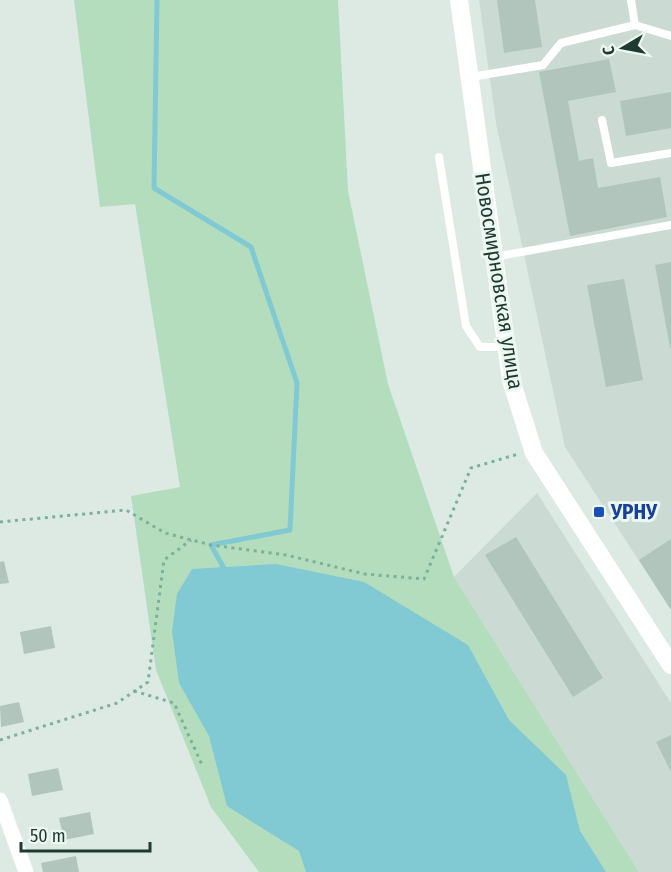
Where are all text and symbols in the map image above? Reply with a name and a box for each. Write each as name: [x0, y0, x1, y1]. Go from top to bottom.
north arrow: [593, 18, 653, 78]
text: С: [599, 44, 619, 56]
street label: Новосмирновская улица: [469, 171, 529, 391]
place label: УРНУ: [610, 499, 658, 525]
marker: УРНУ: [592, 505, 606, 519]
scale bar: [21, 815, 150, 853]
text: 50 m: [30, 825, 66, 847]

